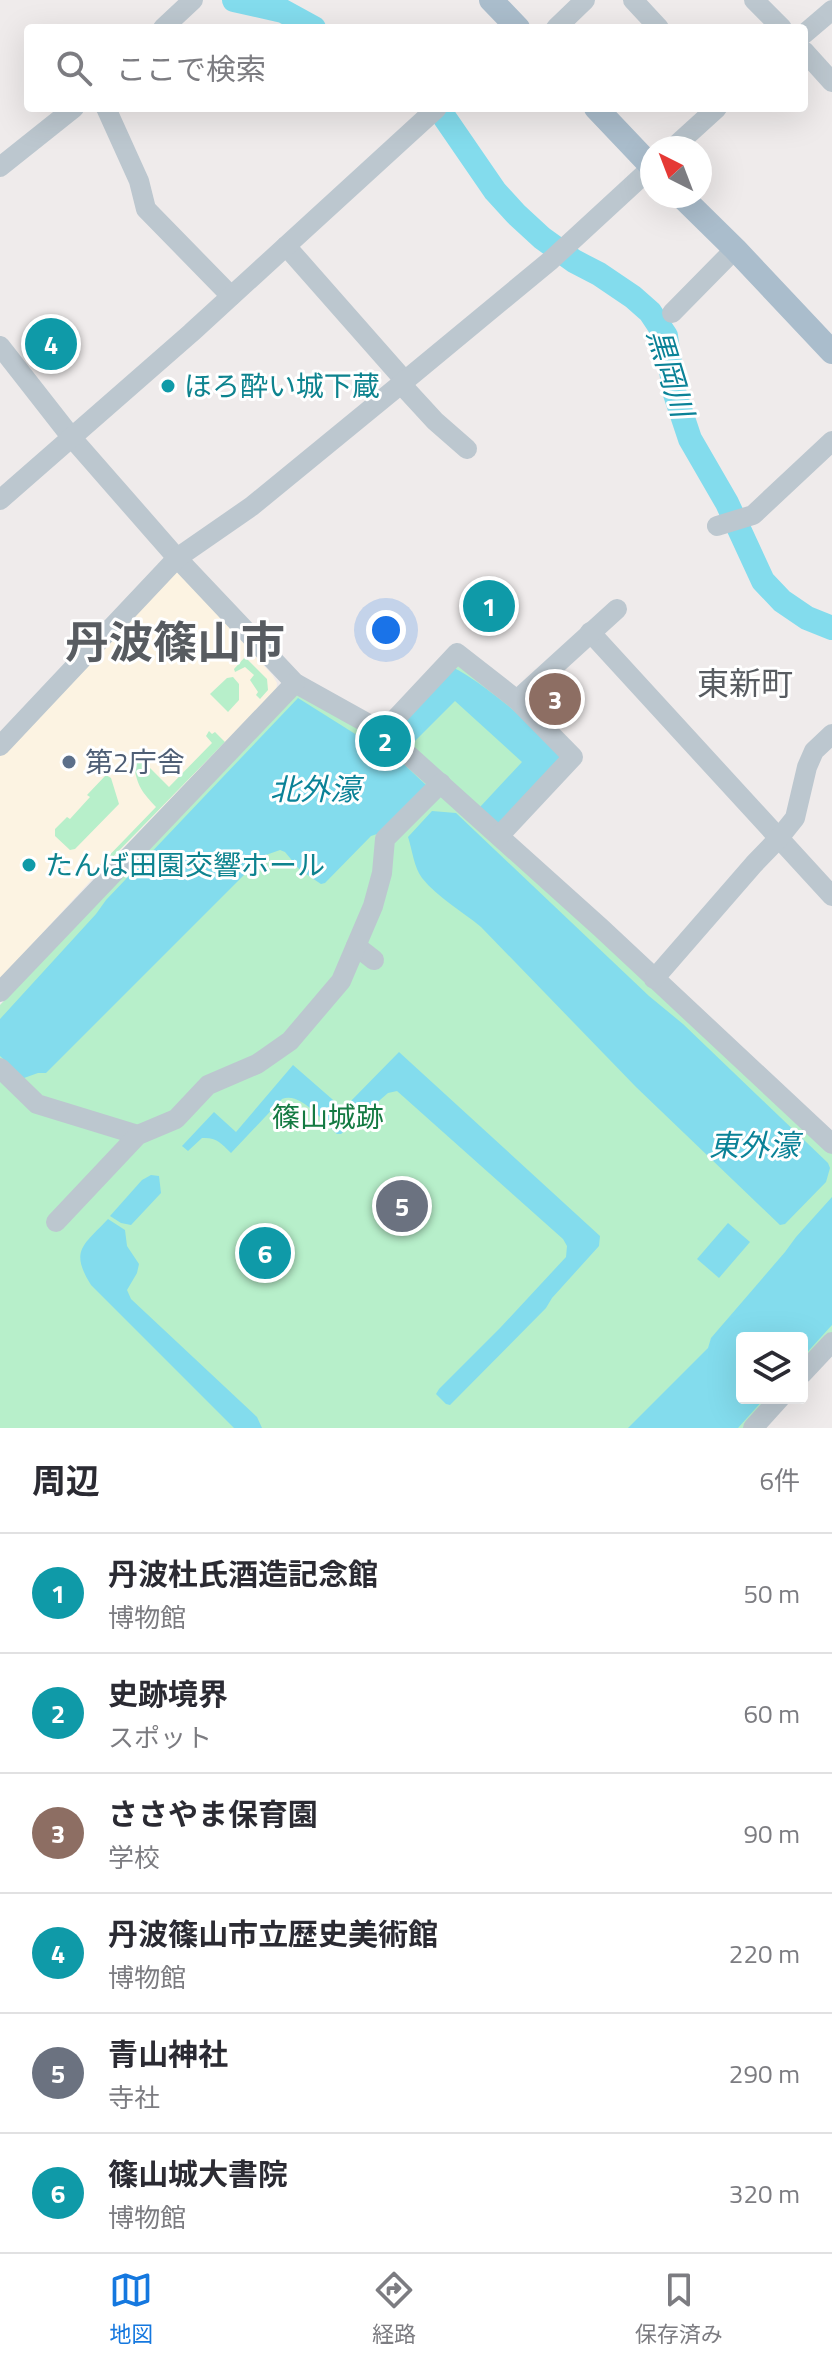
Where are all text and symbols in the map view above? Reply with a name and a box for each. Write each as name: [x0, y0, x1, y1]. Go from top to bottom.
search box: [24, 24, 808, 112]
icon: search: [52, 46, 96, 90]
text: ここで検索: [116, 46, 266, 92]
north arrow: [640, 136, 712, 208]
pin: 4: [25, 314, 77, 374]
water label: 黒岡川: [636, 323, 707, 425]
place label: ほろ酔い城下蔵: [184, 364, 380, 407]
marker: ほろ酔い城下蔵: [159, 377, 177, 395]
pin: 1: [463, 576, 515, 636]
district label: 丹波篠山市: [65, 608, 285, 675]
your location: [366, 610, 406, 650]
district label: 東新町: [697, 659, 793, 707]
pin: 3: [529, 669, 581, 729]
pin: 2: [359, 711, 411, 771]
place label: 第2庁舎: [85, 740, 185, 783]
marker: 第2庁舎: [60, 753, 78, 771]
water label: 北外濠: [270, 766, 365, 812]
place label: たんば田園交響ホール: [45, 843, 325, 886]
marker: たんば田園交響ホール: [20, 856, 38, 874]
park label: 篠山城跡: [272, 1095, 384, 1138]
water label: 東外濠: [709, 1122, 804, 1168]
pin: 5: [376, 1176, 428, 1236]
pin: 6: [239, 1223, 291, 1283]
map controls: [736, 1332, 808, 1404]
button: layers: [736, 1332, 808, 1404]
text: 周辺: [32, 1454, 100, 1506]
text: 6件: [759, 1461, 800, 1500]
text: 丹波杜氏酒造記念館: [108, 1551, 378, 1597]
text: 1: [51, 1574, 65, 1613]
text: 50 m: [743, 1574, 800, 1613]
text: 博物館: [108, 1598, 186, 1637]
text: 史跡境界: [108, 1671, 228, 1717]
text: 2: [51, 1694, 65, 1733]
text: 60 m: [743, 1694, 800, 1733]
text: スポット: [108, 1718, 212, 1757]
text: ささやま保育園: [108, 1791, 318, 1837]
text: 3: [51, 1814, 65, 1853]
text: 90 m: [743, 1814, 800, 1853]
text: 学校: [108, 1838, 160, 1877]
text: 丹波篠山市立歴史美術館: [108, 1911, 438, 1957]
text: 4: [51, 1934, 65, 1973]
text: 220 m: [729, 1934, 800, 1973]
text: 博物館: [108, 1958, 186, 1997]
text: 青山神社: [108, 2031, 228, 2077]
text: 5: [51, 2054, 65, 2093]
text: 290 m: [729, 2054, 800, 2093]
text: 寺社: [108, 2078, 160, 2117]
text: 篠山城大書院: [108, 2151, 288, 2197]
text: 6: [51, 2174, 65, 2213]
text: 320 m: [729, 2174, 800, 2213]
text: 博物館: [108, 2198, 186, 2237]
tab: 地図: [109, 2268, 153, 2351]
tab: 経路: [372, 2268, 416, 2351]
tab: 保存済み: [635, 2268, 723, 2351]

